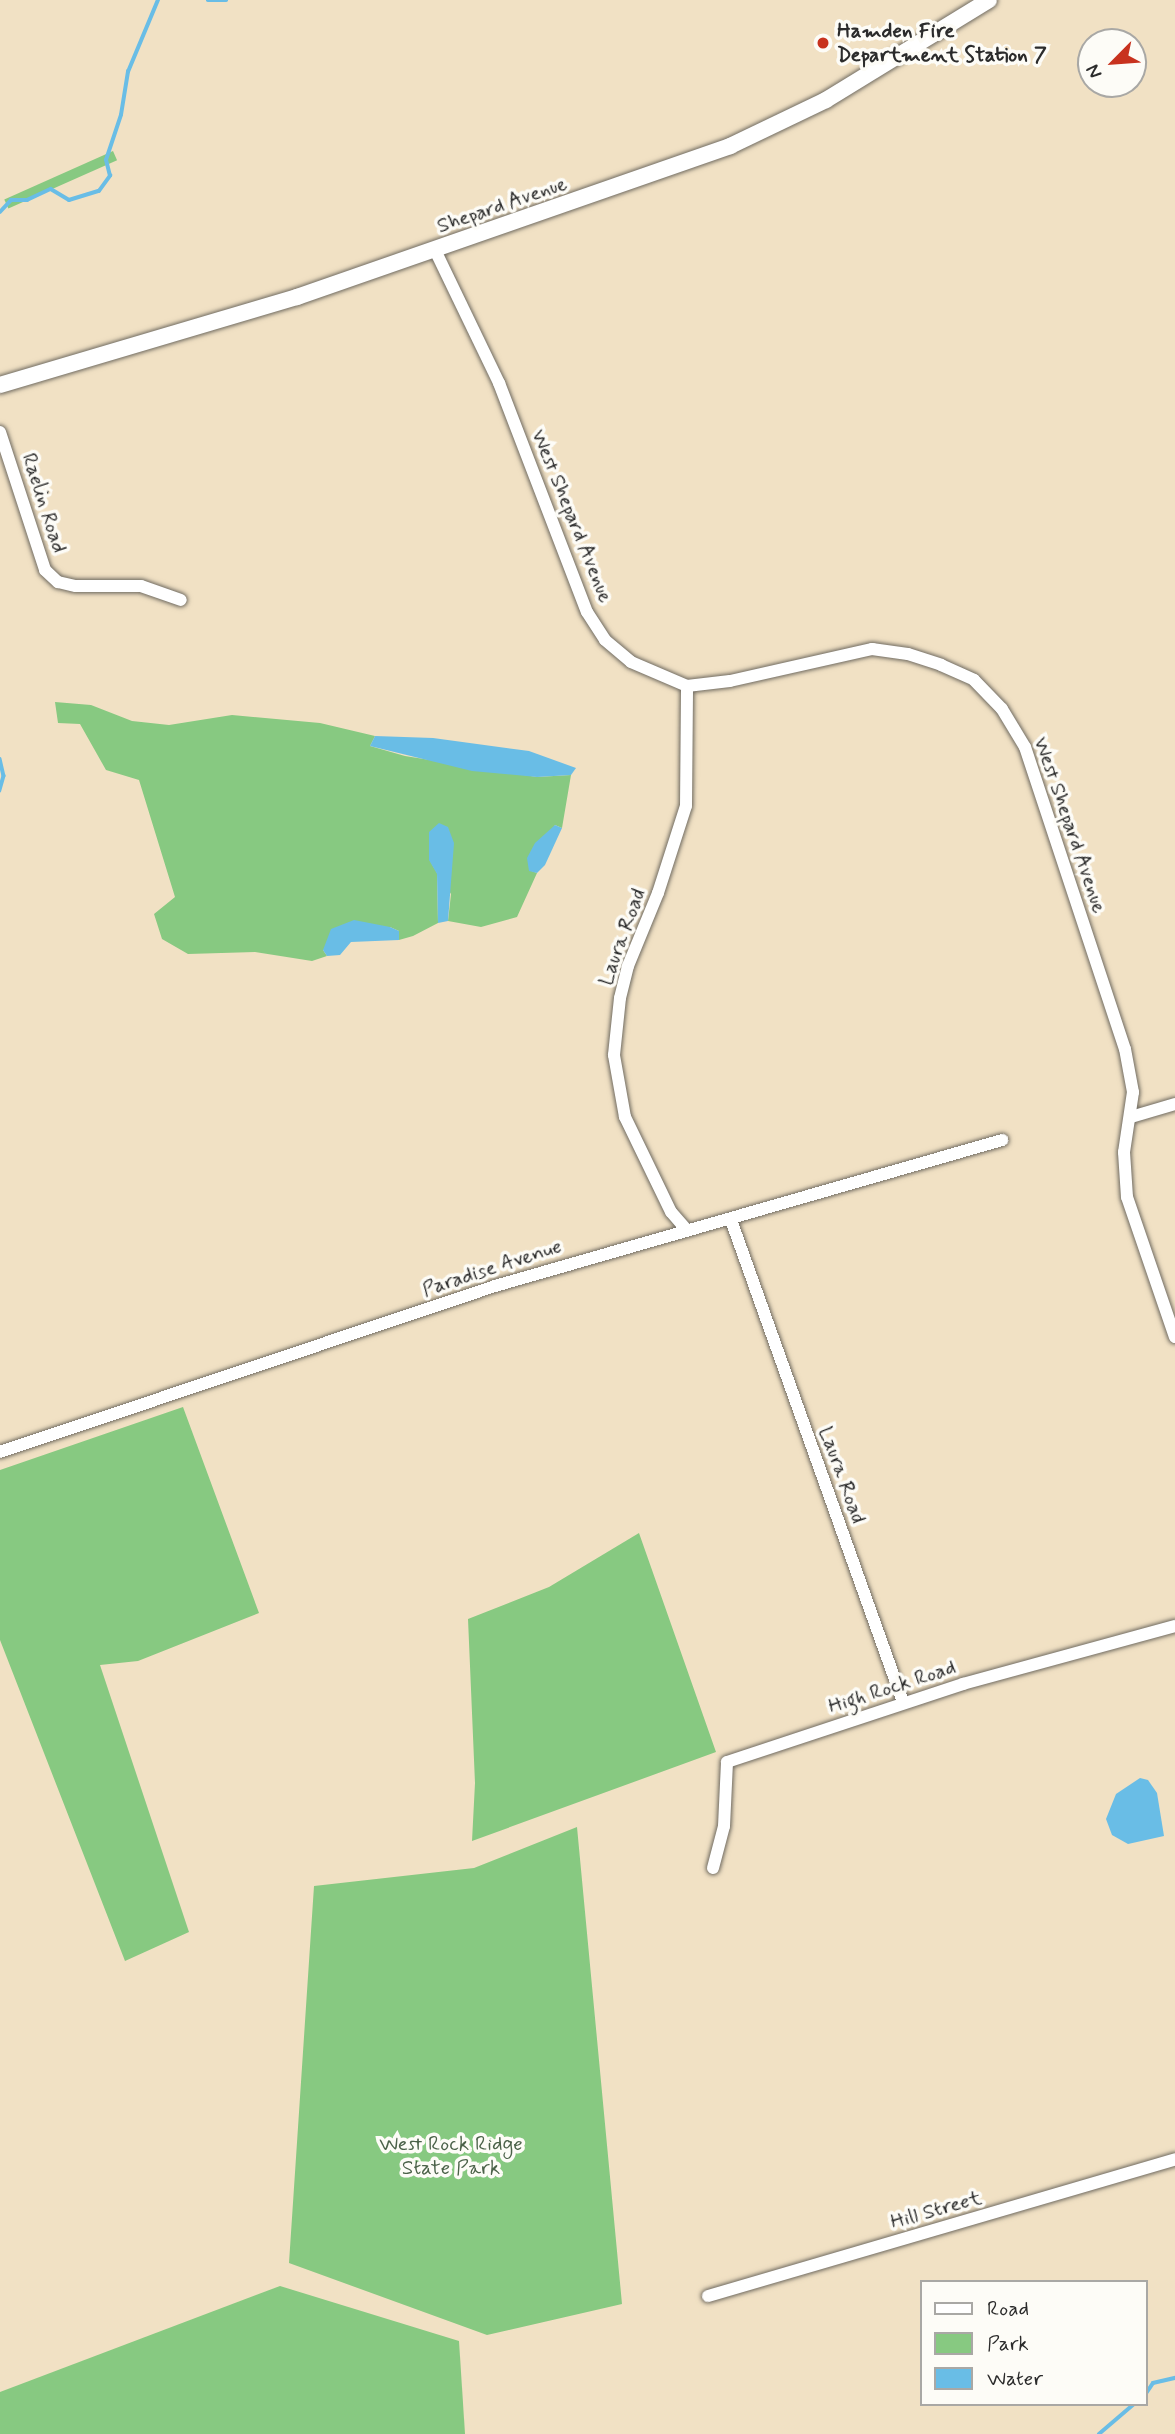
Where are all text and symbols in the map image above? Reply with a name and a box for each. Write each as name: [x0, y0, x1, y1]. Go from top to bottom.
place label: Hamden Fire Department Station 7: [837, 18, 1045, 68]
north arrow: [1077, 28, 1147, 98]
marker: Hamden Fire Department Station 7: [815, 35, 831, 51]
text: N: [1080, 60, 1108, 82]
street label: Shepard Avenue: [431, 170, 573, 240]
street label: West Shepard Avenue: [525, 423, 619, 609]
street label: Raelin Road: [16, 450, 72, 556]
street label: West Shepard Avenue: [1027, 731, 1113, 919]
street label: Laura Road: [593, 886, 651, 988]
street label: Paradise Avenue: [418, 1233, 566, 1303]
street label: Laura Road: [813, 1424, 871, 1526]
street label: High Rock Road: [825, 1655, 959, 1719]
park label: West Rock Ridge State Park: [379, 2131, 523, 2181]
street label: Hill Street: [888, 2185, 984, 2235]
legend: [920, 2280, 1147, 2406]
text: Road: [987, 2295, 1029, 2323]
text: Park: [987, 2330, 1029, 2358]
text: Water: [987, 2365, 1043, 2393]

